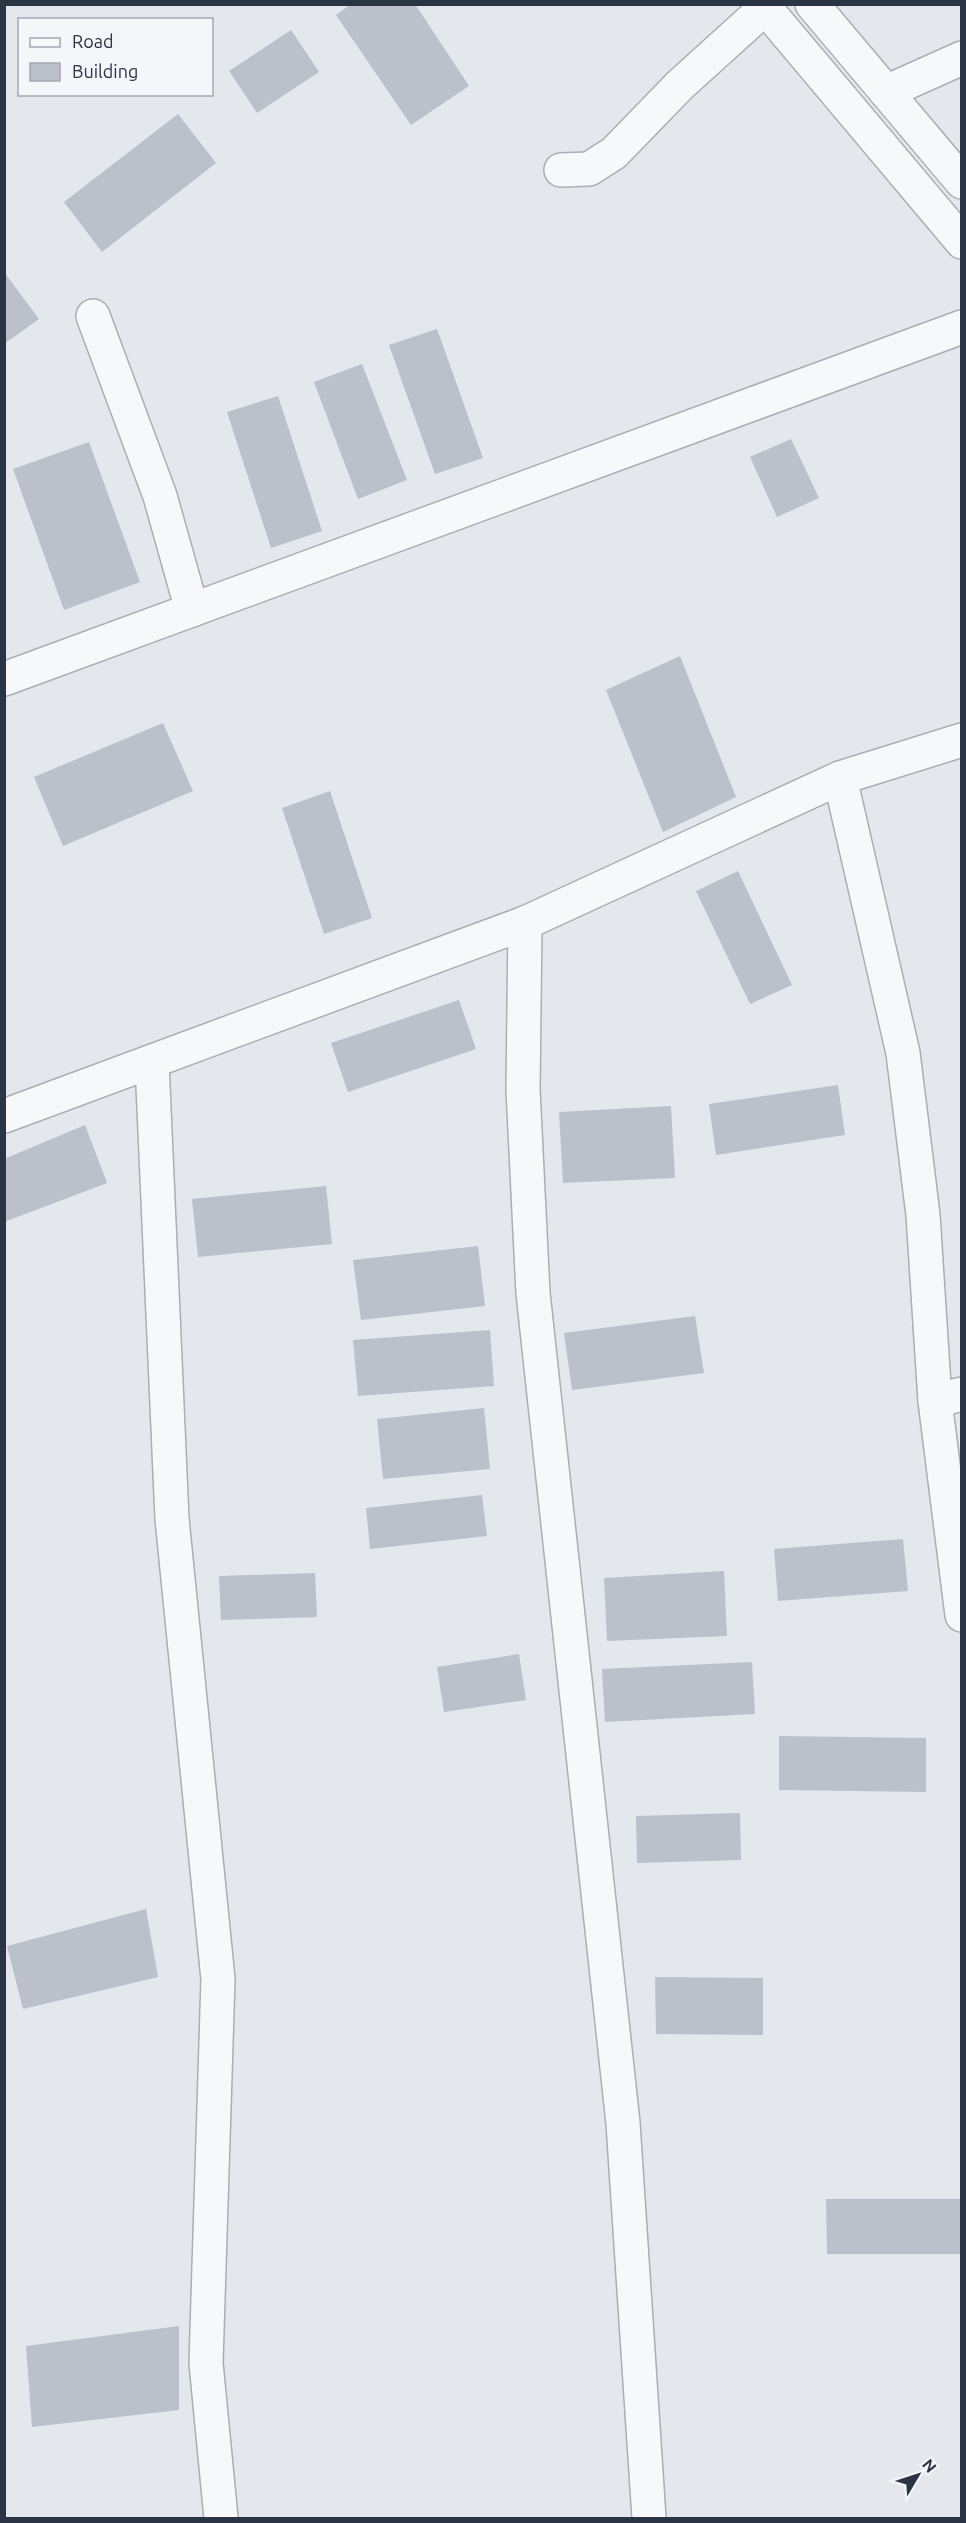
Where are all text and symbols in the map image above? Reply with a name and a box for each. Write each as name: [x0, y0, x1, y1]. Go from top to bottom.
legend: [18, 18, 213, 96]
text: Road: [72, 31, 114, 51]
text: Building: [72, 61, 138, 81]
north arrow: [888, 2445, 948, 2505]
text: N: [919, 2455, 940, 2476]

